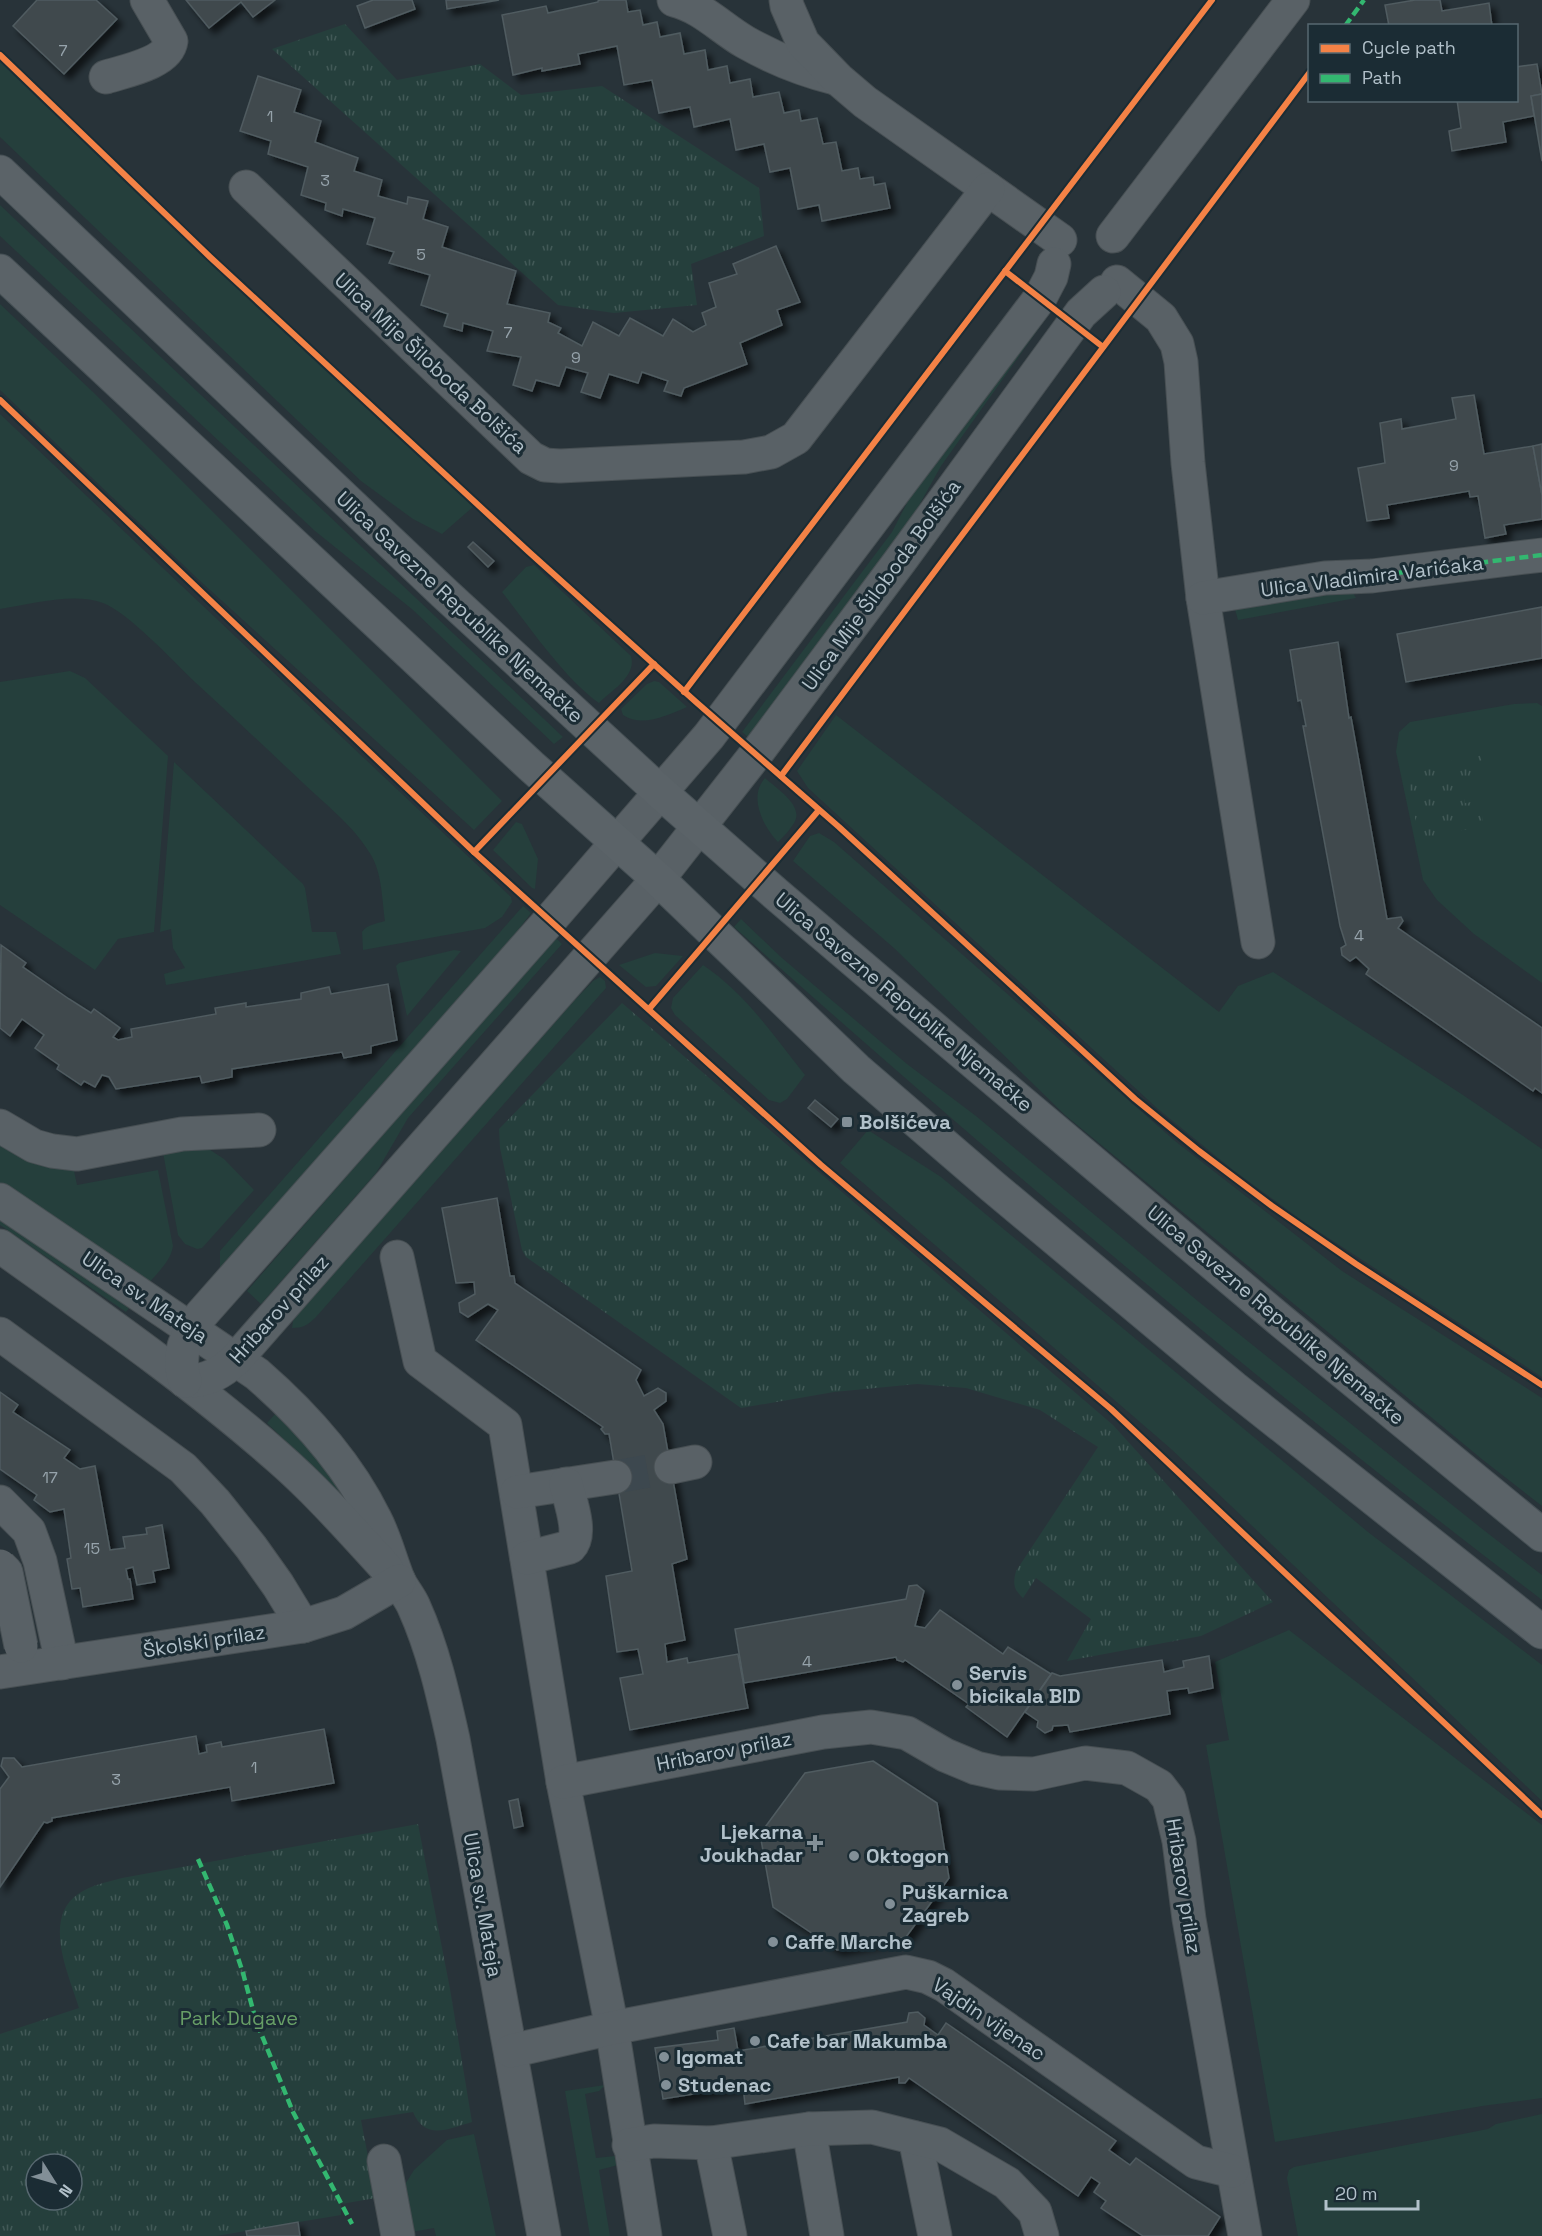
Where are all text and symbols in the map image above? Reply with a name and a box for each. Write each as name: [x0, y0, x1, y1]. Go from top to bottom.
legend: [1308, 24, 1518, 102]
text: Cycle path: [1362, 36, 1456, 59]
house number: 7: [58, 40, 68, 61]
text: Path: [1362, 66, 1402, 89]
house number: 1: [267, 106, 273, 127]
house number: 3: [320, 170, 330, 191]
house number: 5: [416, 244, 426, 265]
street label: Ulica Mije Šiloboda Bolšića: [329, 267, 533, 459]
house number: 7: [503, 322, 513, 343]
house number: 9: [571, 347, 581, 368]
house number: 9: [1449, 455, 1459, 476]
street label: Ulica Mije Šiloboda Bolšića: [796, 474, 966, 696]
street label: Ulica Savezne Republike Njemačke: [331, 485, 589, 729]
street label: Ulica Vladimira Varićaka: [1259, 549, 1485, 603]
street label: Ulica Savezne Republike Njemačke: [770, 886, 1038, 1118]
house number: 4: [1354, 925, 1364, 946]
place label: Bolšićeva: [859, 1109, 951, 1135]
marker: Bolšićeva: [840, 1115, 854, 1129]
street label: Ulica Savezne Republike Njemačke: [1142, 1199, 1410, 1431]
street label: Ulica sv. Mateja: [77, 1245, 213, 1349]
street label: Hribarov prilaz: [223, 1249, 335, 1369]
house number: 17: [42, 1467, 58, 1488]
house number: 15: [84, 1538, 100, 1559]
street label: Školski prilaz: [141, 1619, 267, 1663]
house number: 4: [802, 1651, 812, 1672]
place label: Servis bicikala BID: [969, 1660, 1081, 1709]
marker: Servis bicikala BID: [950, 1678, 964, 1692]
street label: Hribarov prilaz: [654, 1725, 794, 1777]
house number: 1: [251, 1757, 257, 1778]
house number: 3: [111, 1769, 121, 1790]
street label: Hribarov prilaz: [1160, 1816, 1208, 1956]
place label: Ljekarna Joukhadar: [700, 1819, 803, 1868]
street label: Ulica sv. Mateja: [457, 1831, 509, 1979]
marker: Ljekarna Joukhadar: [808, 1836, 822, 1850]
place label: Oktogon: [866, 1843, 949, 1869]
marker: Oktogon: [847, 1849, 861, 1863]
place label: Puškarnica Zagreb: [902, 1879, 1009, 1928]
marker: Puškarnica Zagreb: [883, 1897, 897, 1911]
place label: Caffe Marche: [785, 1929, 913, 1955]
marker: Caffe Marche: [766, 1935, 780, 1949]
street label: Vajdin vijenac: [927, 1972, 1051, 2066]
park label: Park Dugave: [180, 2005, 298, 2031]
place label: Cafe bar Makumba: [767, 2028, 948, 2054]
marker: Cafe bar Makumba: [748, 2034, 762, 2048]
place label: Igomat: [676, 2044, 743, 2070]
marker: Igomat: [657, 2050, 671, 2064]
place label: Studenac: [678, 2072, 772, 2098]
marker: Studenac: [659, 2078, 673, 2092]
north arrow: [24, 2152, 84, 2212]
scale bar: [1326, 2173, 1418, 2211]
text: N: [54, 2180, 77, 2201]
text: 20 m: [1335, 2182, 1378, 2205]

